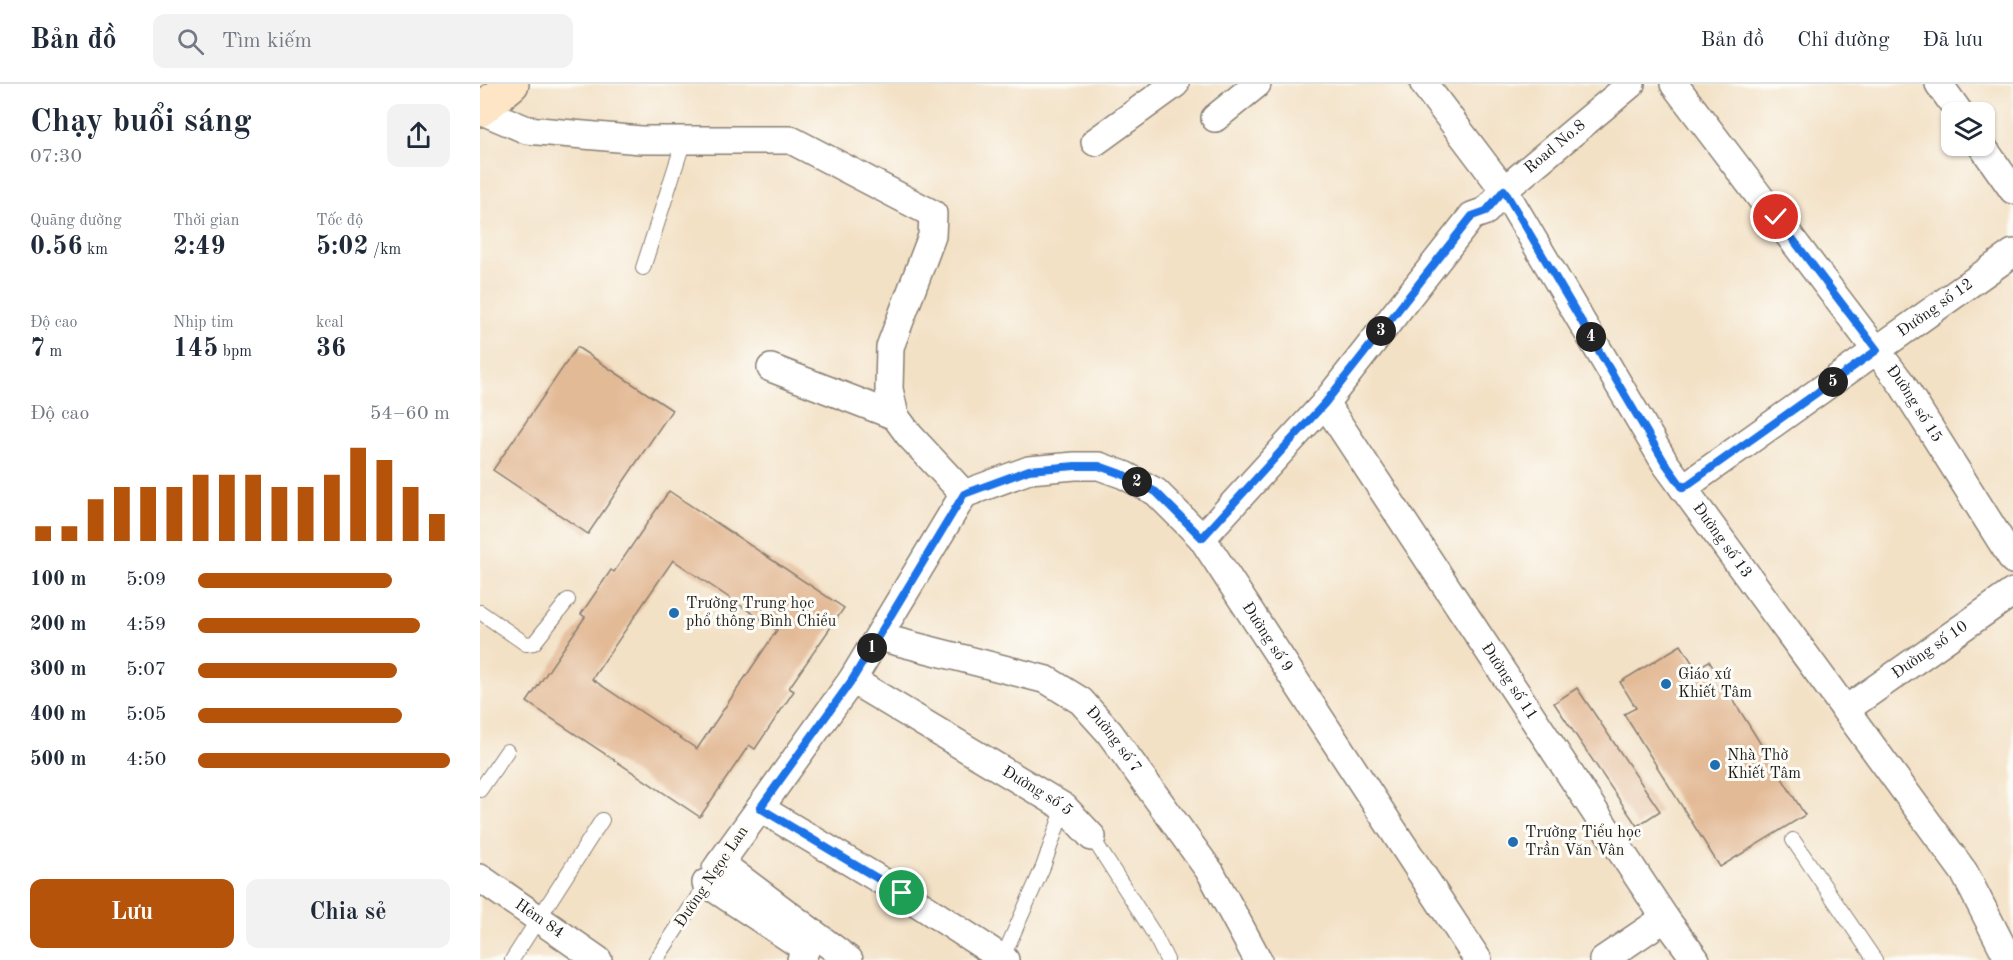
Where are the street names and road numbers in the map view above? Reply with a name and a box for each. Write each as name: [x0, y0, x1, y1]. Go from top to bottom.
street label: Road No.8: [1522, 117, 1589, 177]
street label: Đường số 12: [1895, 276, 1976, 340]
street label: Đường số 15: [1883, 362, 1945, 445]
street label: Đường số 13: [1689, 500, 1754, 581]
street label: Đường số 9: [1239, 600, 1295, 675]
street label: Đường số 10: [1889, 618, 1971, 682]
street label: Đường số 11: [1478, 640, 1540, 723]
street label: Đường số 7: [1082, 704, 1144, 776]
street label: Đường số 5: [999, 764, 1076, 819]
street label: Đường Ngọc Lan: [672, 823, 752, 930]
street label: Hẻm 84: [512, 897, 567, 942]

